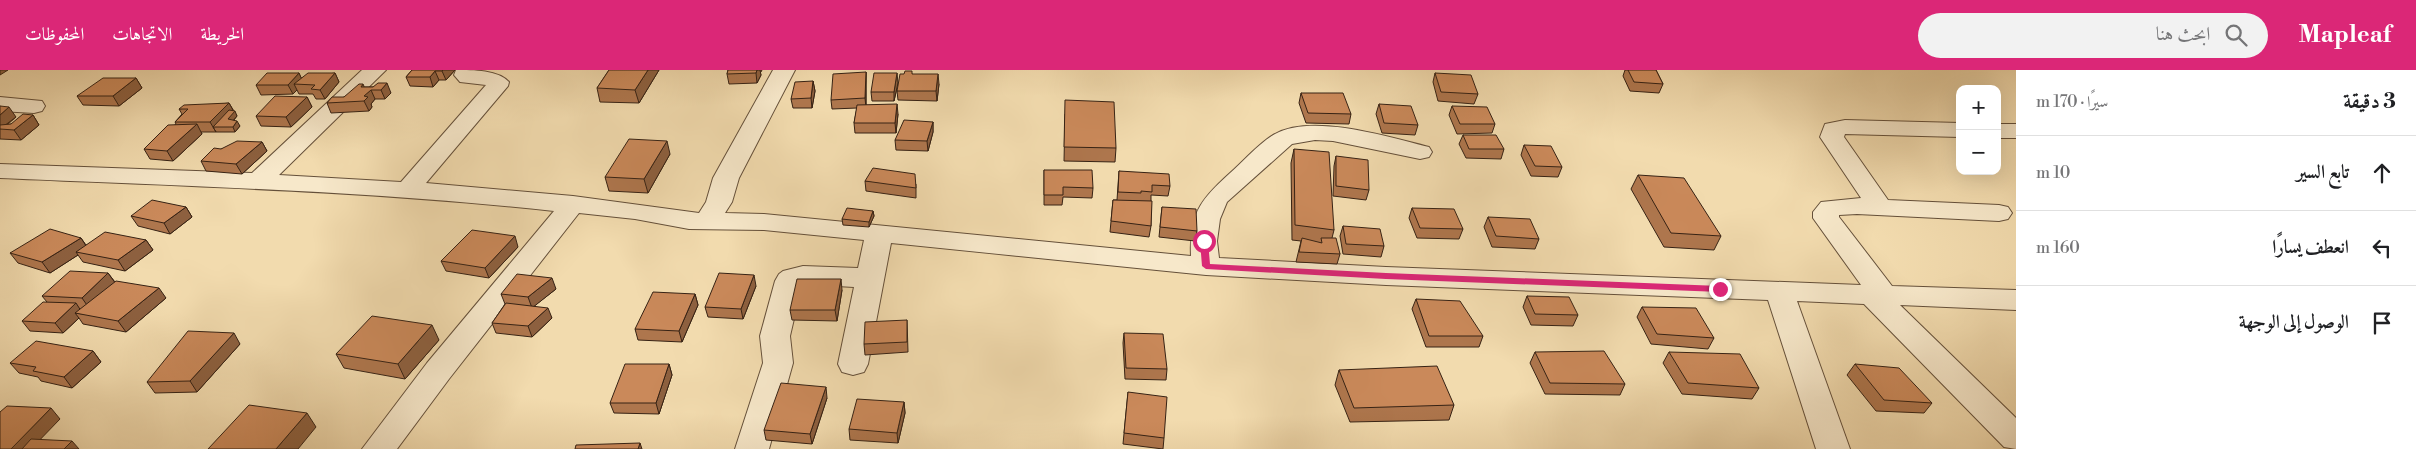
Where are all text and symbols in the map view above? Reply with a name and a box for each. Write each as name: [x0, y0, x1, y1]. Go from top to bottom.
search box: [1918, 13, 2268, 58]
text: Mapleaf: [2298, 20, 2391, 50]
icon: search: [2222, 21, 2250, 49]
text: ابحث هنا: [2156, 22, 2210, 46]
text: المحفوظات: [25, 23, 84, 46]
text: الاتجاهات: [112, 23, 172, 46]
text: الخريطة: [200, 23, 244, 46]
map controls: [1956, 85, 2001, 175]
button: +: [1956, 85, 2001, 130]
text: 3 دقيقة: [2343, 89, 2396, 115]
text: سيرًا · 170 m: [2036, 92, 2108, 112]
button: −: [1956, 130, 2001, 175]
icon: ahead: [2368, 159, 2396, 187]
text: تابع السير: [2296, 160, 2349, 184]
text: 10 m: [2036, 163, 2070, 183]
route start: [1193, 230, 1216, 253]
icon: left: [2368, 234, 2396, 262]
text: انعطف يسارًا: [2272, 235, 2349, 259]
text: 160 m: [2036, 238, 2080, 258]
route end: [1709, 278, 1732, 301]
icon: arrive: [2368, 309, 2396, 337]
text: الوصول إلى الوجهة: [2239, 310, 2349, 334]

